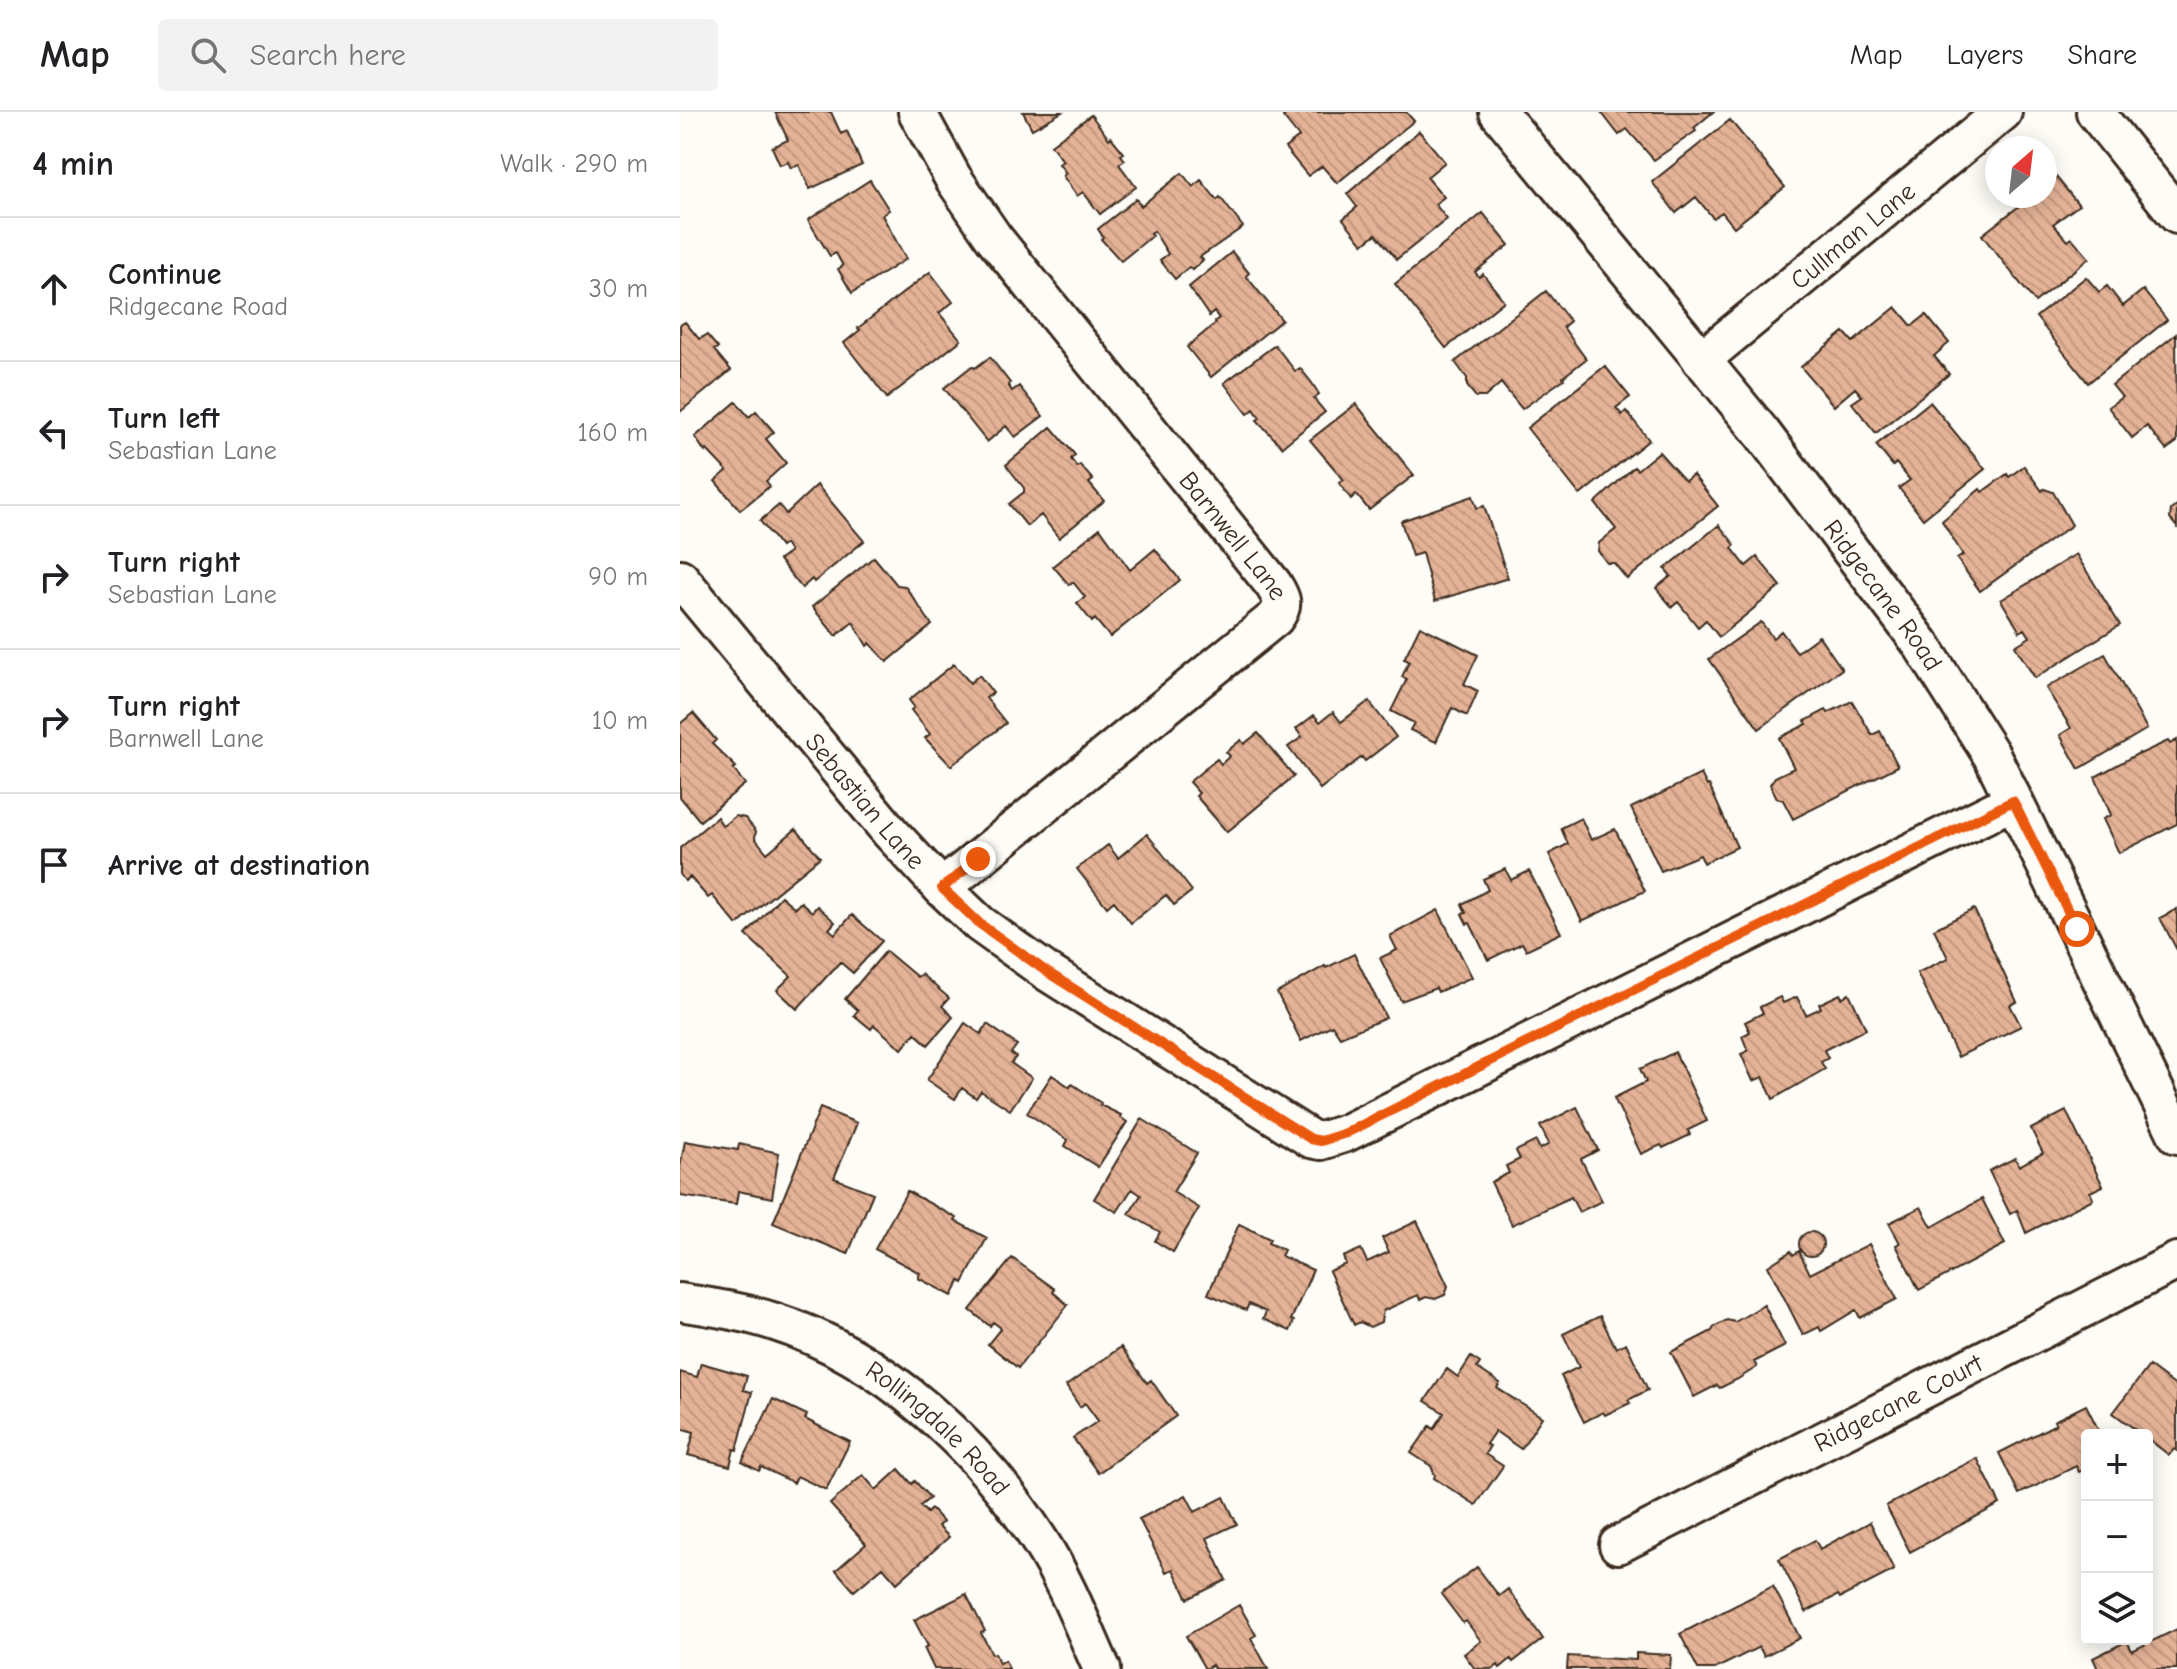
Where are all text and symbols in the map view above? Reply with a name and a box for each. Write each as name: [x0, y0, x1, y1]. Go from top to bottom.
search box: [158, 19, 718, 91]
text: Map: [40, 33, 110, 77]
icon: search: [186, 33, 230, 77]
text: Search here: [250, 38, 406, 73]
text: Map: [1850, 39, 1903, 71]
text: Layers: [1947, 39, 2023, 71]
text: Share: [2067, 39, 2137, 71]
north arrow: [1985, 136, 2057, 208]
text: 4 min: [32, 144, 114, 184]
text: Walk · 290 m: [500, 149, 648, 179]
street label: Cullman Lane: [1785, 177, 1921, 296]
text: Continue: [108, 257, 222, 292]
icon: ahead: [32, 267, 76, 311]
text: 30 m: [589, 274, 648, 304]
text: Ridgecane Road: [108, 292, 288, 322]
text: Turn left: [108, 401, 220, 436]
icon: left: [32, 411, 76, 455]
text: 160 m: [578, 418, 648, 448]
text: Sebastian Lane: [108, 436, 277, 466]
street label: Barnwell Lane: [1172, 466, 1293, 605]
street label: Ridgecane Road: [1817, 514, 1948, 676]
text: Turn right: [108, 545, 240, 580]
icon: right: [32, 555, 76, 599]
text: 90 m: [588, 562, 648, 592]
text: Sebastian Lane: [108, 580, 277, 610]
text: Turn right: [108, 689, 240, 724]
icon: right: [32, 699, 76, 743]
text: 10 m: [592, 706, 648, 736]
text: Barnwell Lane: [108, 724, 264, 754]
street label: Sebastian Lane: [799, 728, 931, 876]
route end: [960, 841, 996, 877]
icon: arrive: [32, 843, 76, 887]
text: Arrive at destination: [108, 848, 370, 883]
route start: [2059, 911, 2095, 947]
street label: Ridgecane Court: [1809, 1348, 1989, 1459]
street label: Rollingdale Road: [860, 1355, 1015, 1502]
map controls: [2081, 1429, 2153, 1645]
button: +: [2081, 1429, 2153, 1501]
button: −: [2081, 1501, 2153, 1573]
button: layers: [2081, 1573, 2153, 1645]

